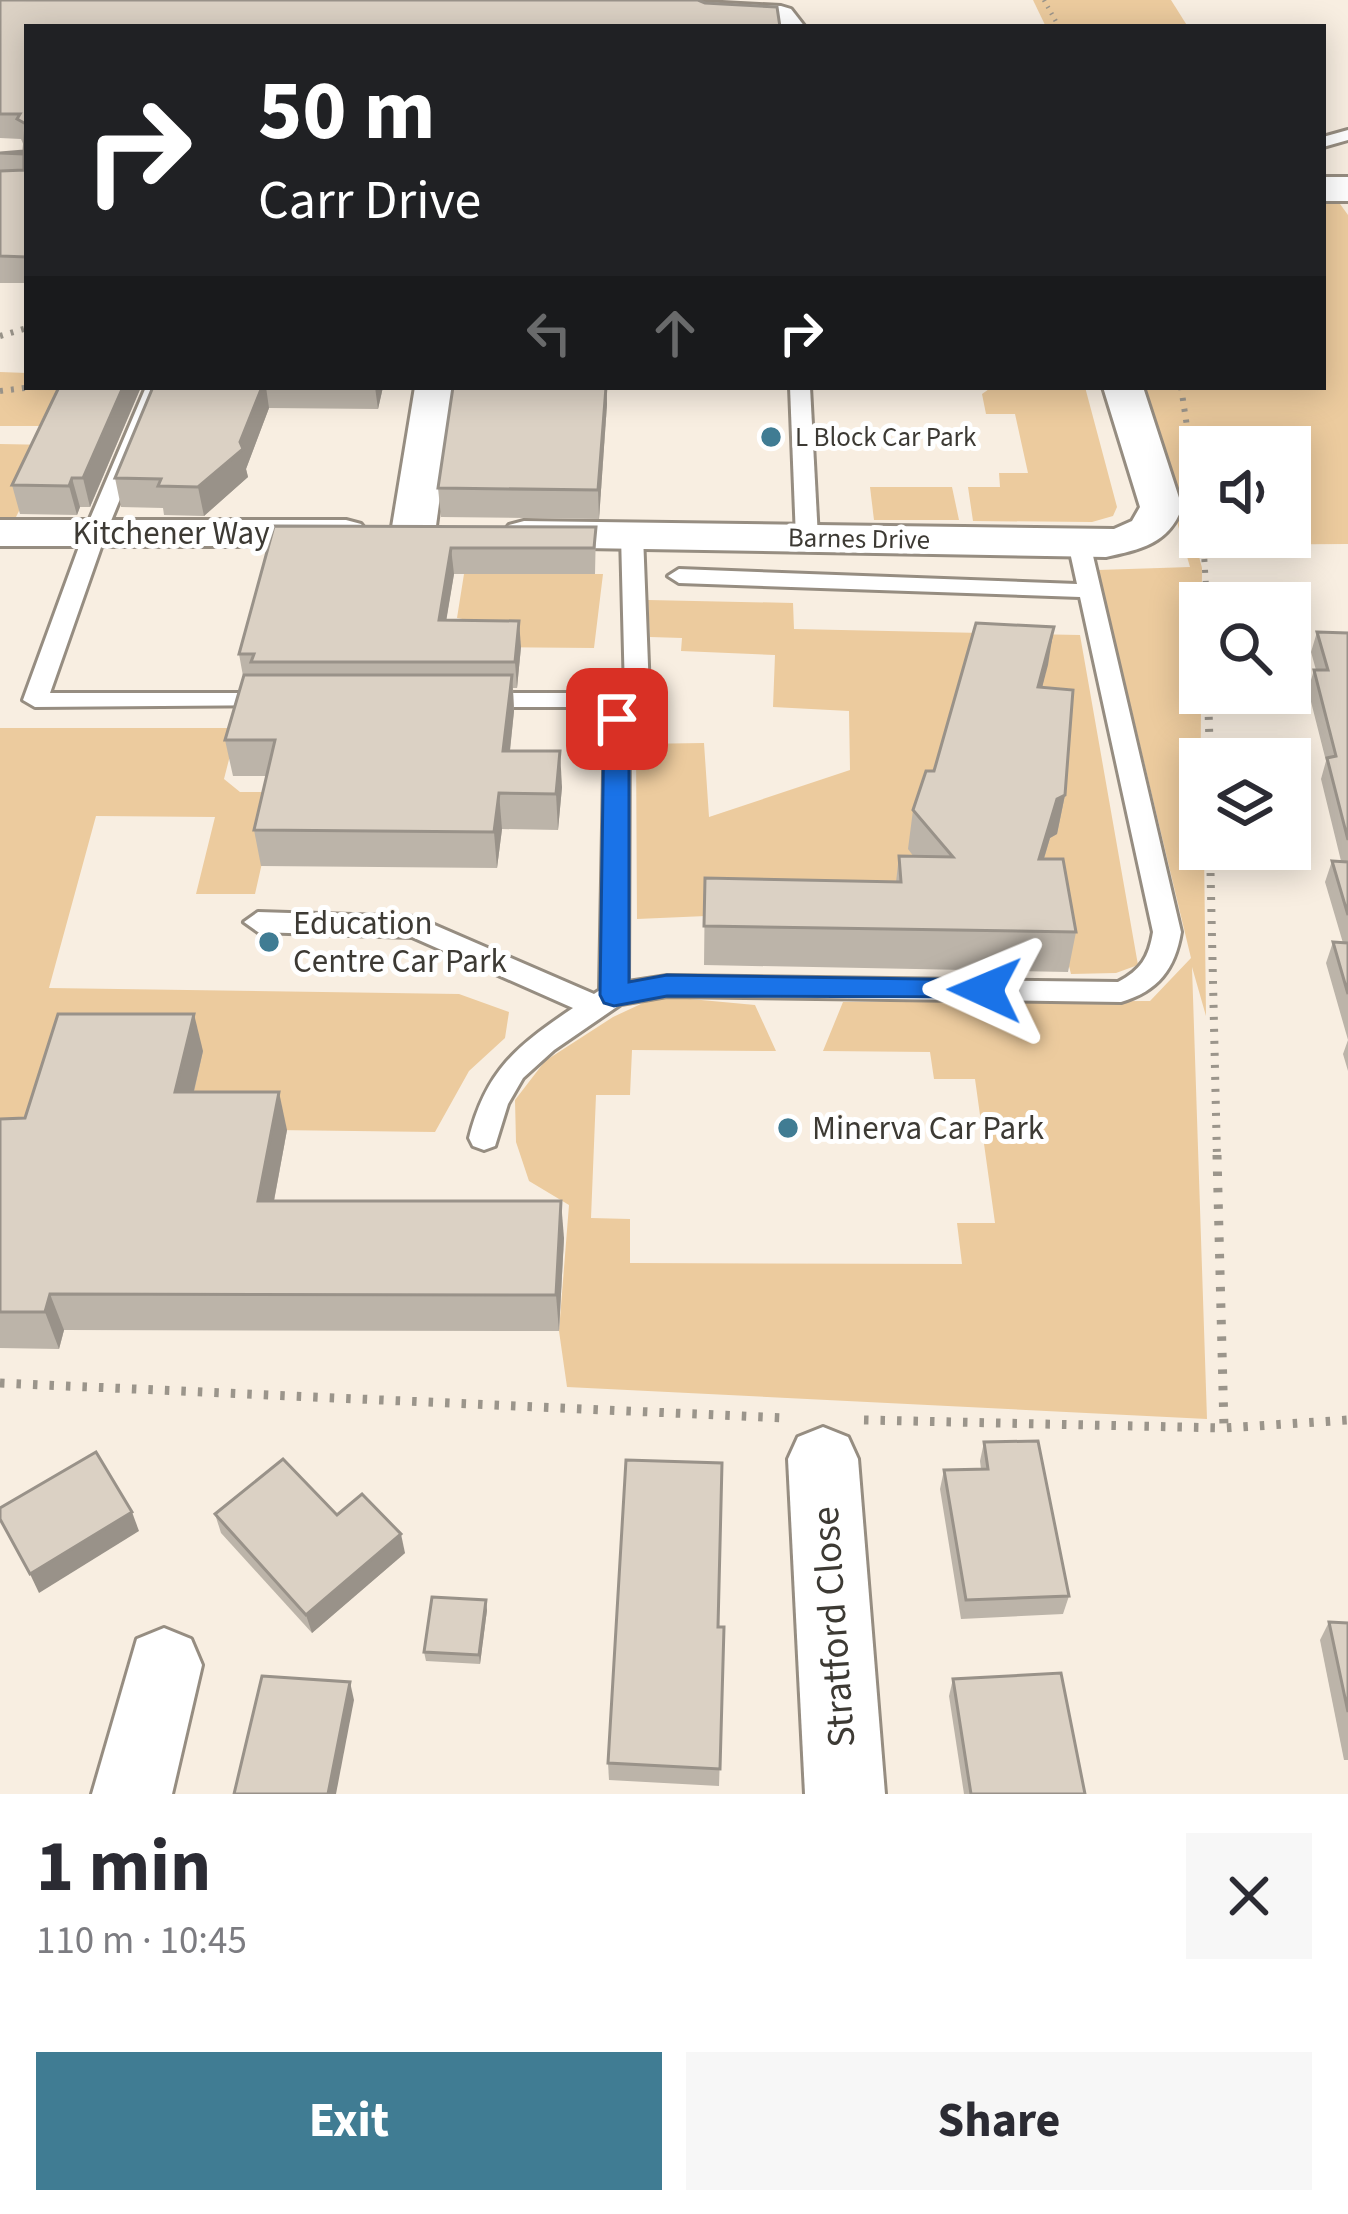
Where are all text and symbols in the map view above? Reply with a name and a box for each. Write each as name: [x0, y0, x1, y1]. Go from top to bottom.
text: 50 m: [258, 52, 436, 172]
icon: right: [60, 72, 216, 228]
text: Carr Drive: [258, 163, 481, 240]
icon: left: [516, 300, 582, 366]
icon: ahead: [642, 300, 708, 366]
icon: right: [768, 300, 834, 366]
place label: L Block Car Park: [795, 418, 977, 457]
marker: L Block Car Park: [758, 424, 784, 450]
map controls: [1179, 426, 1311, 870]
button: sound: [1179, 426, 1311, 558]
street label: Kitchener Way: [72, 510, 270, 557]
street label: Barnes Drive: [788, 518, 930, 560]
button: search: [1179, 582, 1311, 714]
pin: [566, 668, 668, 770]
icon: arrive: [584, 686, 650, 752]
button: layers: [1179, 738, 1311, 870]
place label: Education Centre Car Park: [293, 900, 507, 985]
position arrow: [922, 927, 1048, 1053]
marker: Education Centre Car Park: [256, 929, 282, 955]
place label: Minerva Car Park: [812, 1105, 1045, 1152]
marker: Minerva Car Park: [775, 1115, 801, 1141]
street label: Stratford Close: [798, 1505, 870, 1749]
text: 1 min: [36, 1816, 211, 1919]
button: close: [1186, 1833, 1312, 1959]
text: 110 m · 10:45: [36, 1913, 247, 1969]
button: Exit: [36, 2052, 662, 2190]
button: Share: [686, 2052, 1312, 2190]

